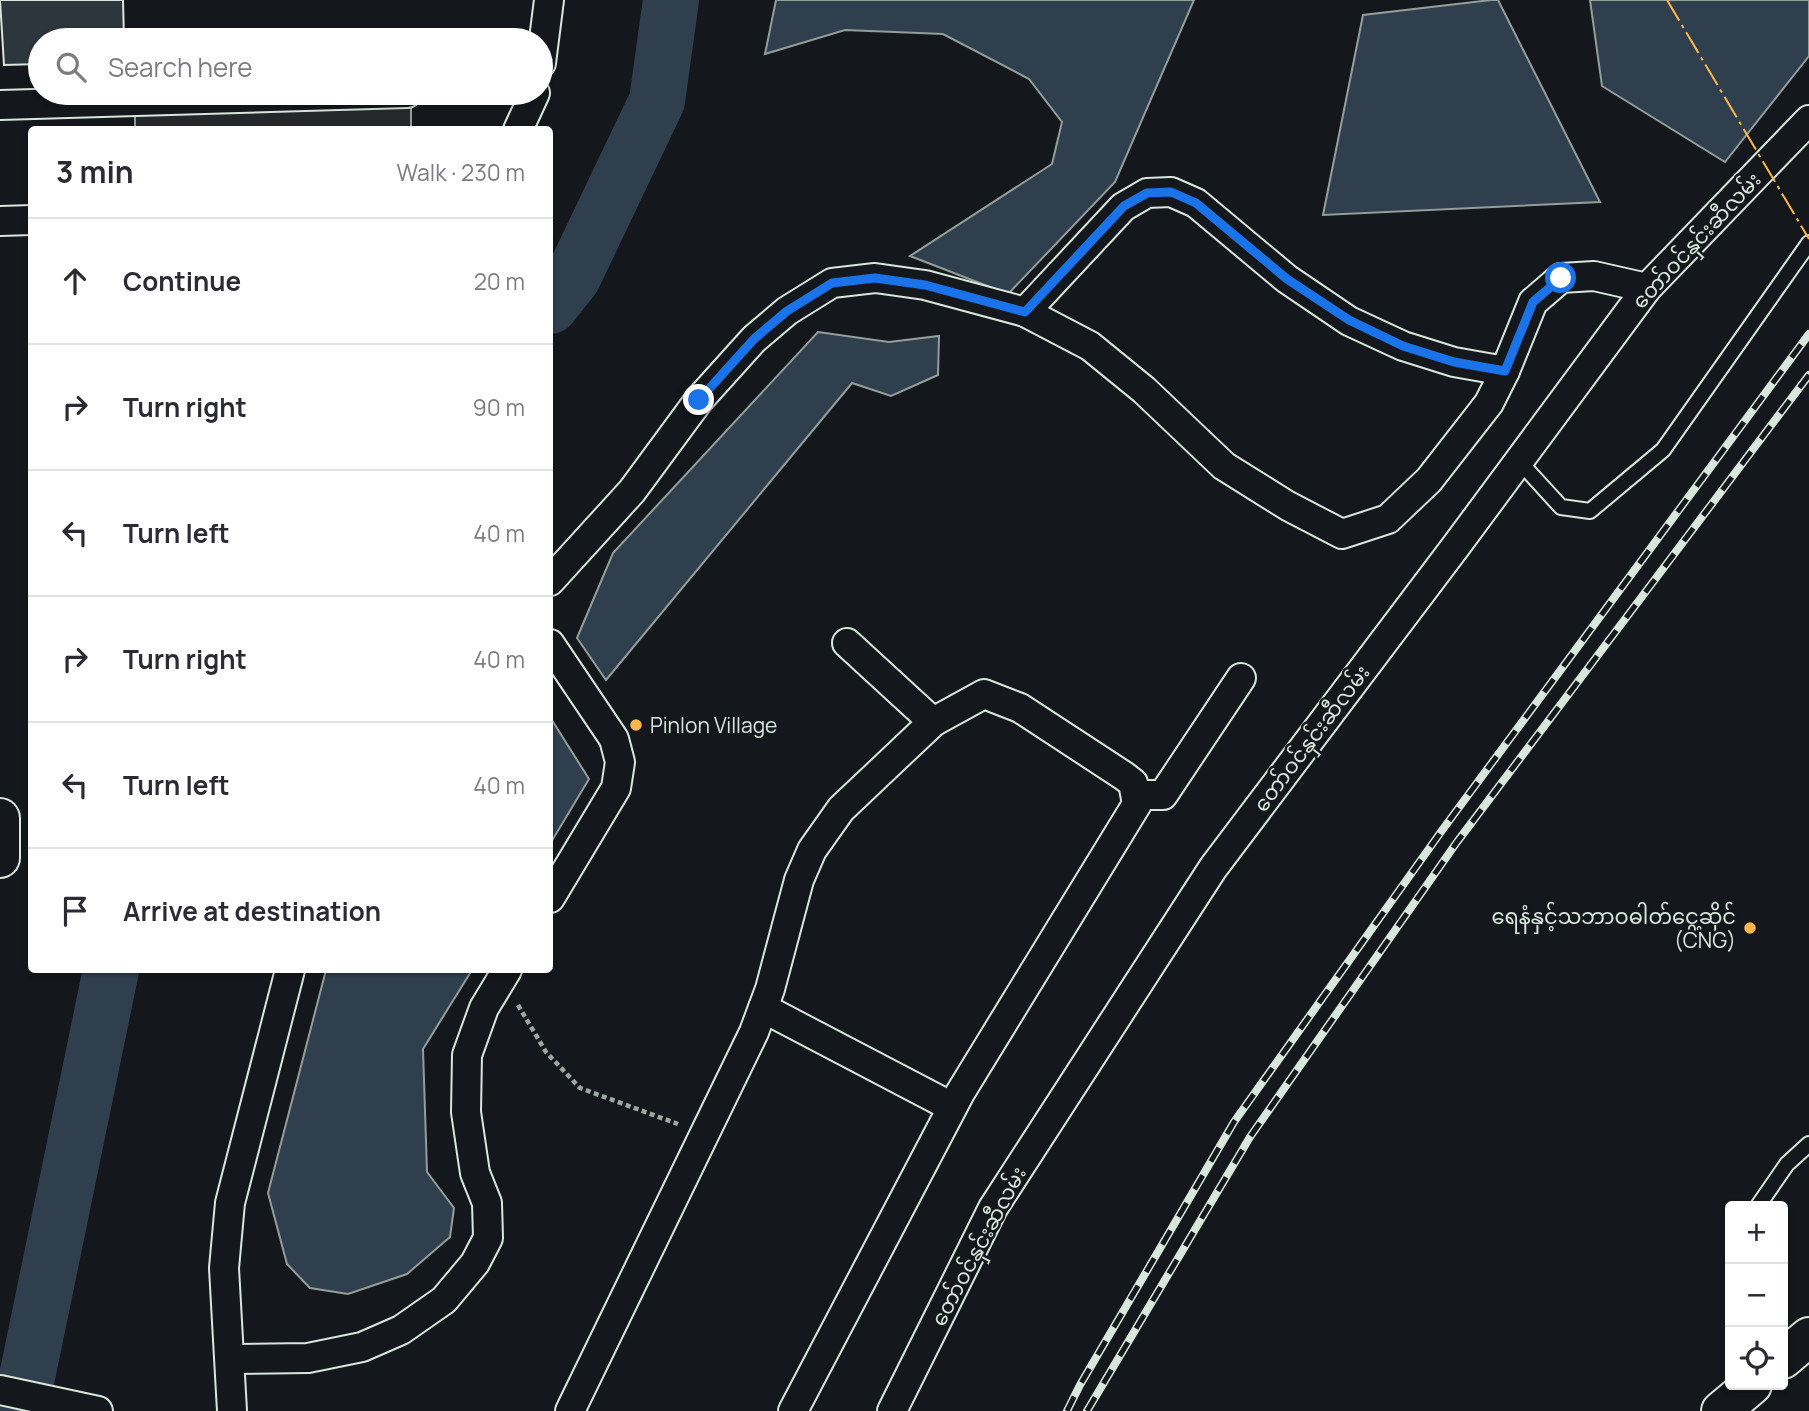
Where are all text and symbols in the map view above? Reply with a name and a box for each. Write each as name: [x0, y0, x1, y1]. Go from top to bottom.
search box: [28, 28, 553, 105]
icon: search: [52, 48, 90, 86]
text: Search here: [108, 49, 253, 85]
text: 3 min: [56, 151, 134, 192]
text: Walk · 230 m: [397, 156, 525, 188]
street label: တော်ဝင်နှင်းဆီလမ်း: [1625, 165, 1769, 317]
icon: ahead: [56, 262, 94, 300]
route start: [1545, 262, 1576, 293]
text: Continue: [123, 263, 241, 299]
text: 20 m: [474, 265, 525, 297]
route end: [683, 384, 714, 415]
icon: right: [56, 388, 94, 426]
text: Turn right: [123, 389, 247, 425]
text: 90 m: [473, 391, 525, 423]
icon: left: [56, 514, 94, 552]
text: Turn left: [123, 515, 230, 551]
text: 40 m: [473, 517, 525, 549]
icon: right: [56, 640, 94, 678]
text: Turn right: [123, 641, 247, 677]
text: 40 m: [473, 643, 525, 675]
street label: တော်ဝင်နှင်းဆီလမ်း: [1246, 658, 1379, 819]
place label: Pinlon Village: [650, 711, 777, 739]
marker: Pinlon Village: [628, 717, 644, 733]
icon: left: [56, 766, 94, 804]
text: Turn left: [123, 767, 230, 803]
text: 40 m: [473, 769, 525, 801]
icon: arrive: [56, 892, 94, 930]
text: Arrive at destination: [123, 893, 381, 929]
place label: ရေနံနှင့်သဘာဝဓါတ်ငွေ့ဆိုင် (CNG): [1491, 901, 1736, 954]
marker: ရေနံနှင့်သဘာဝဓါတ်ငွေ့ဆိုင် (CNG): [1742, 920, 1758, 936]
street label: တော်ဝင်နှင်းဆီလမ်း: [923, 1161, 1035, 1333]
map controls: [1725, 1201, 1788, 1390]
button: +: [1725, 1201, 1788, 1264]
button: −: [1725, 1264, 1788, 1327]
button: locate: [1725, 1327, 1788, 1390]

